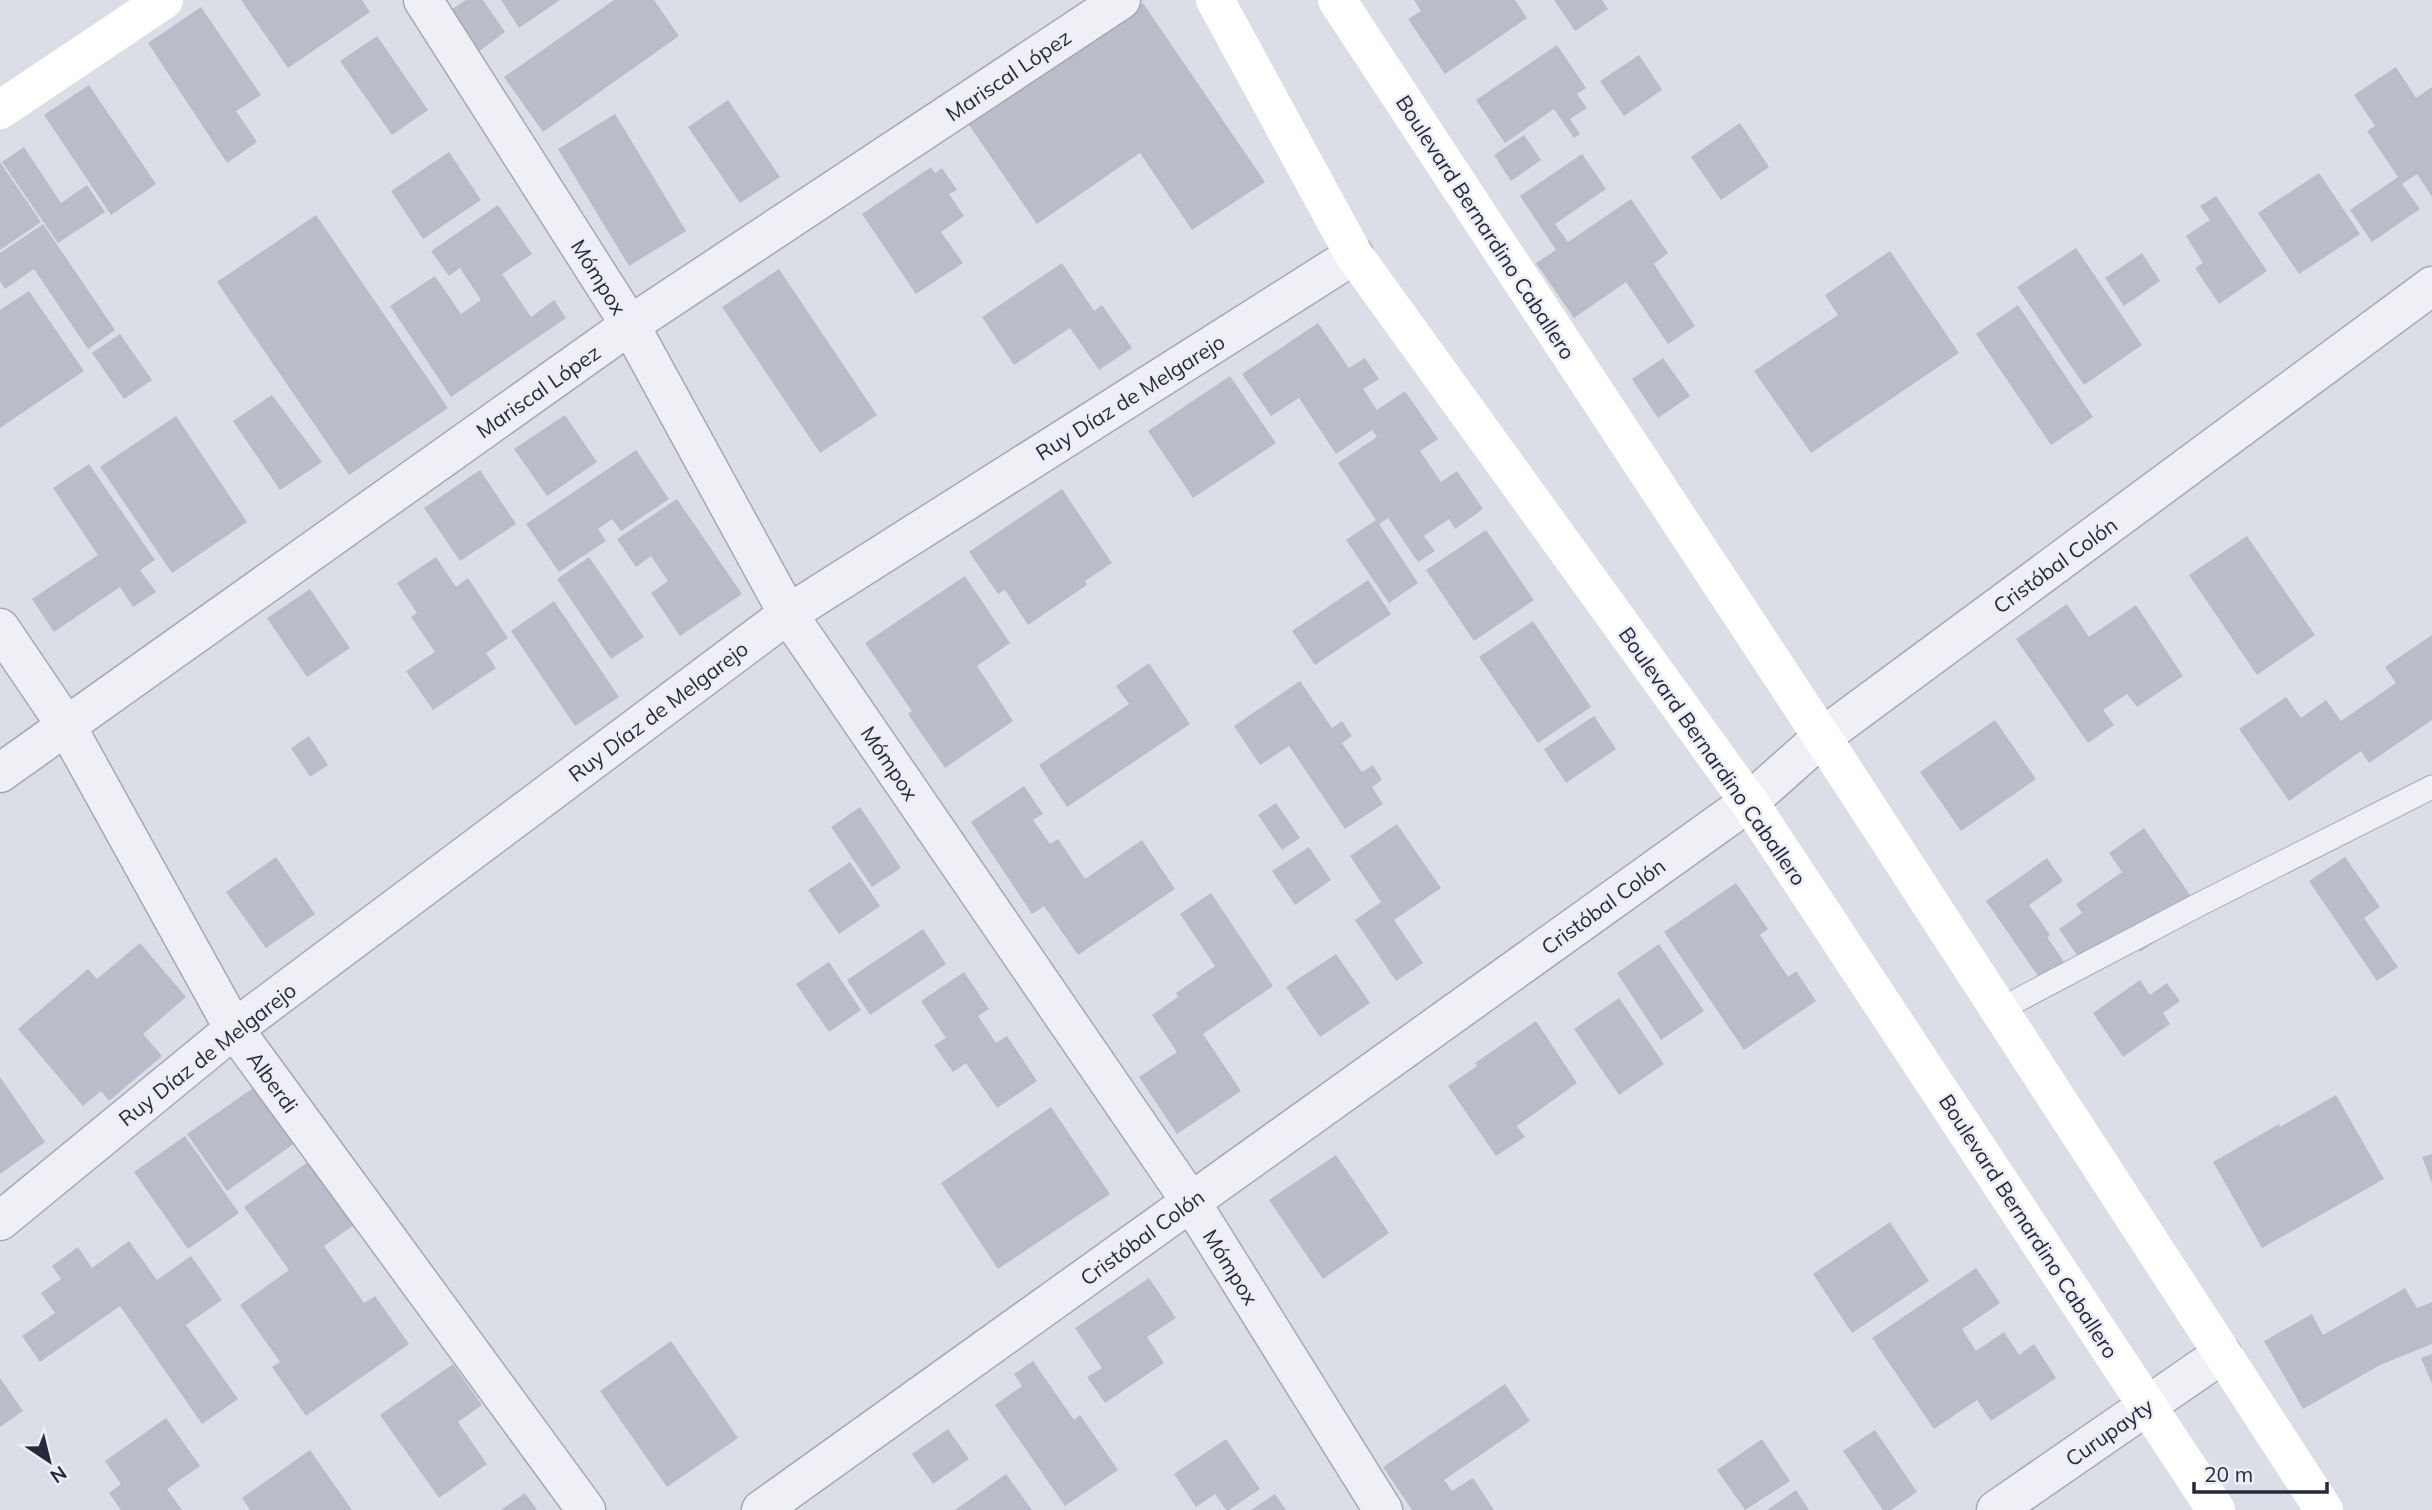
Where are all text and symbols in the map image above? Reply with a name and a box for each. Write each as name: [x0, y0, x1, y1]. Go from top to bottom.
street label: Mariscal López: [941, 24, 1075, 126]
street label: Boulevard Bernardino Caballero: [1391, 90, 1581, 364]
street label: Mómpox: [566, 234, 632, 320]
street label: Ruy Díaz de Melgarejo: [1031, 328, 1229, 466]
street label: Mariscal López: [471, 339, 605, 443]
street label: Cristóbal Colón: [1988, 511, 2122, 619]
street label: Boulevard Bernardino Caballero: [1614, 622, 1812, 890]
street label: Ruy Díaz de Melgarejo: [563, 635, 753, 787]
street label: Mómpox: [856, 721, 924, 805]
street label: Cristóbal Colón: [1536, 852, 1670, 960]
street label: Ruy Díaz de Melgarejo: [113, 977, 301, 1131]
street label: Alberdi: [242, 1046, 304, 1118]
street label: Boulevard Bernardino Caballero: [1934, 1089, 2124, 1363]
street label: Cristóbal Colón: [1075, 1183, 1209, 1291]
street label: Mómpox: [1198, 1224, 1264, 1310]
street label: Curupayty: [2060, 1392, 2158, 1472]
north arrow: [14, 1426, 84, 1496]
scale bar: [2194, 1450, 2327, 1494]
text: N: [46, 1461, 72, 1489]
text: 20 m: [2204, 1461, 2253, 1487]

